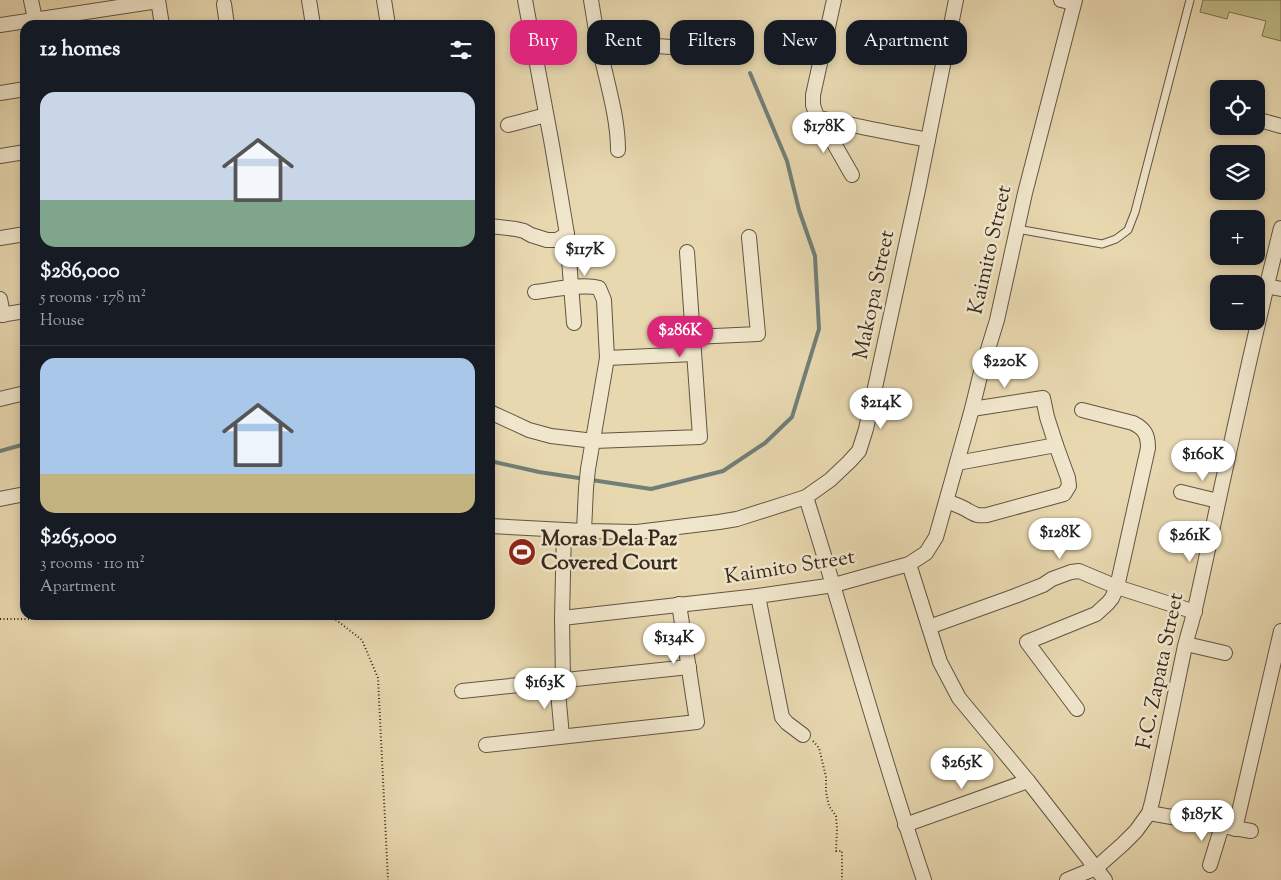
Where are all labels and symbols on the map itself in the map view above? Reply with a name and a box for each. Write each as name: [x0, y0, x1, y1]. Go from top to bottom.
pin: $178K: [789, 112, 859, 154]
street label: Kaimito Street: [962, 183, 1020, 317]
street label: Makopa Street: [847, 228, 903, 362]
pin: $117K: [550, 234, 620, 277]
pin: $286K: [645, 316, 715, 358]
pin: $220K: [970, 346, 1040, 389]
pin: $214K: [846, 388, 916, 430]
pin: $160K: [1168, 440, 1238, 482]
pin: $128K: [1025, 518, 1095, 560]
pin: $261K: [1155, 520, 1225, 563]
place label: Moras Dela Paz Covered Court: [541, 525, 678, 579]
sports icon: Moras Dela Paz Covered Court: [507, 537, 537, 567]
street label: Kaimito Street: [723, 543, 857, 593]
street label: F.C. Zapata Street: [1130, 590, 1192, 752]
pin: $134K: [639, 622, 709, 665]
pin: $163K: [510, 668, 580, 710]
pin: $265K: [927, 748, 997, 790]
pin: $187K: [1167, 800, 1237, 842]

